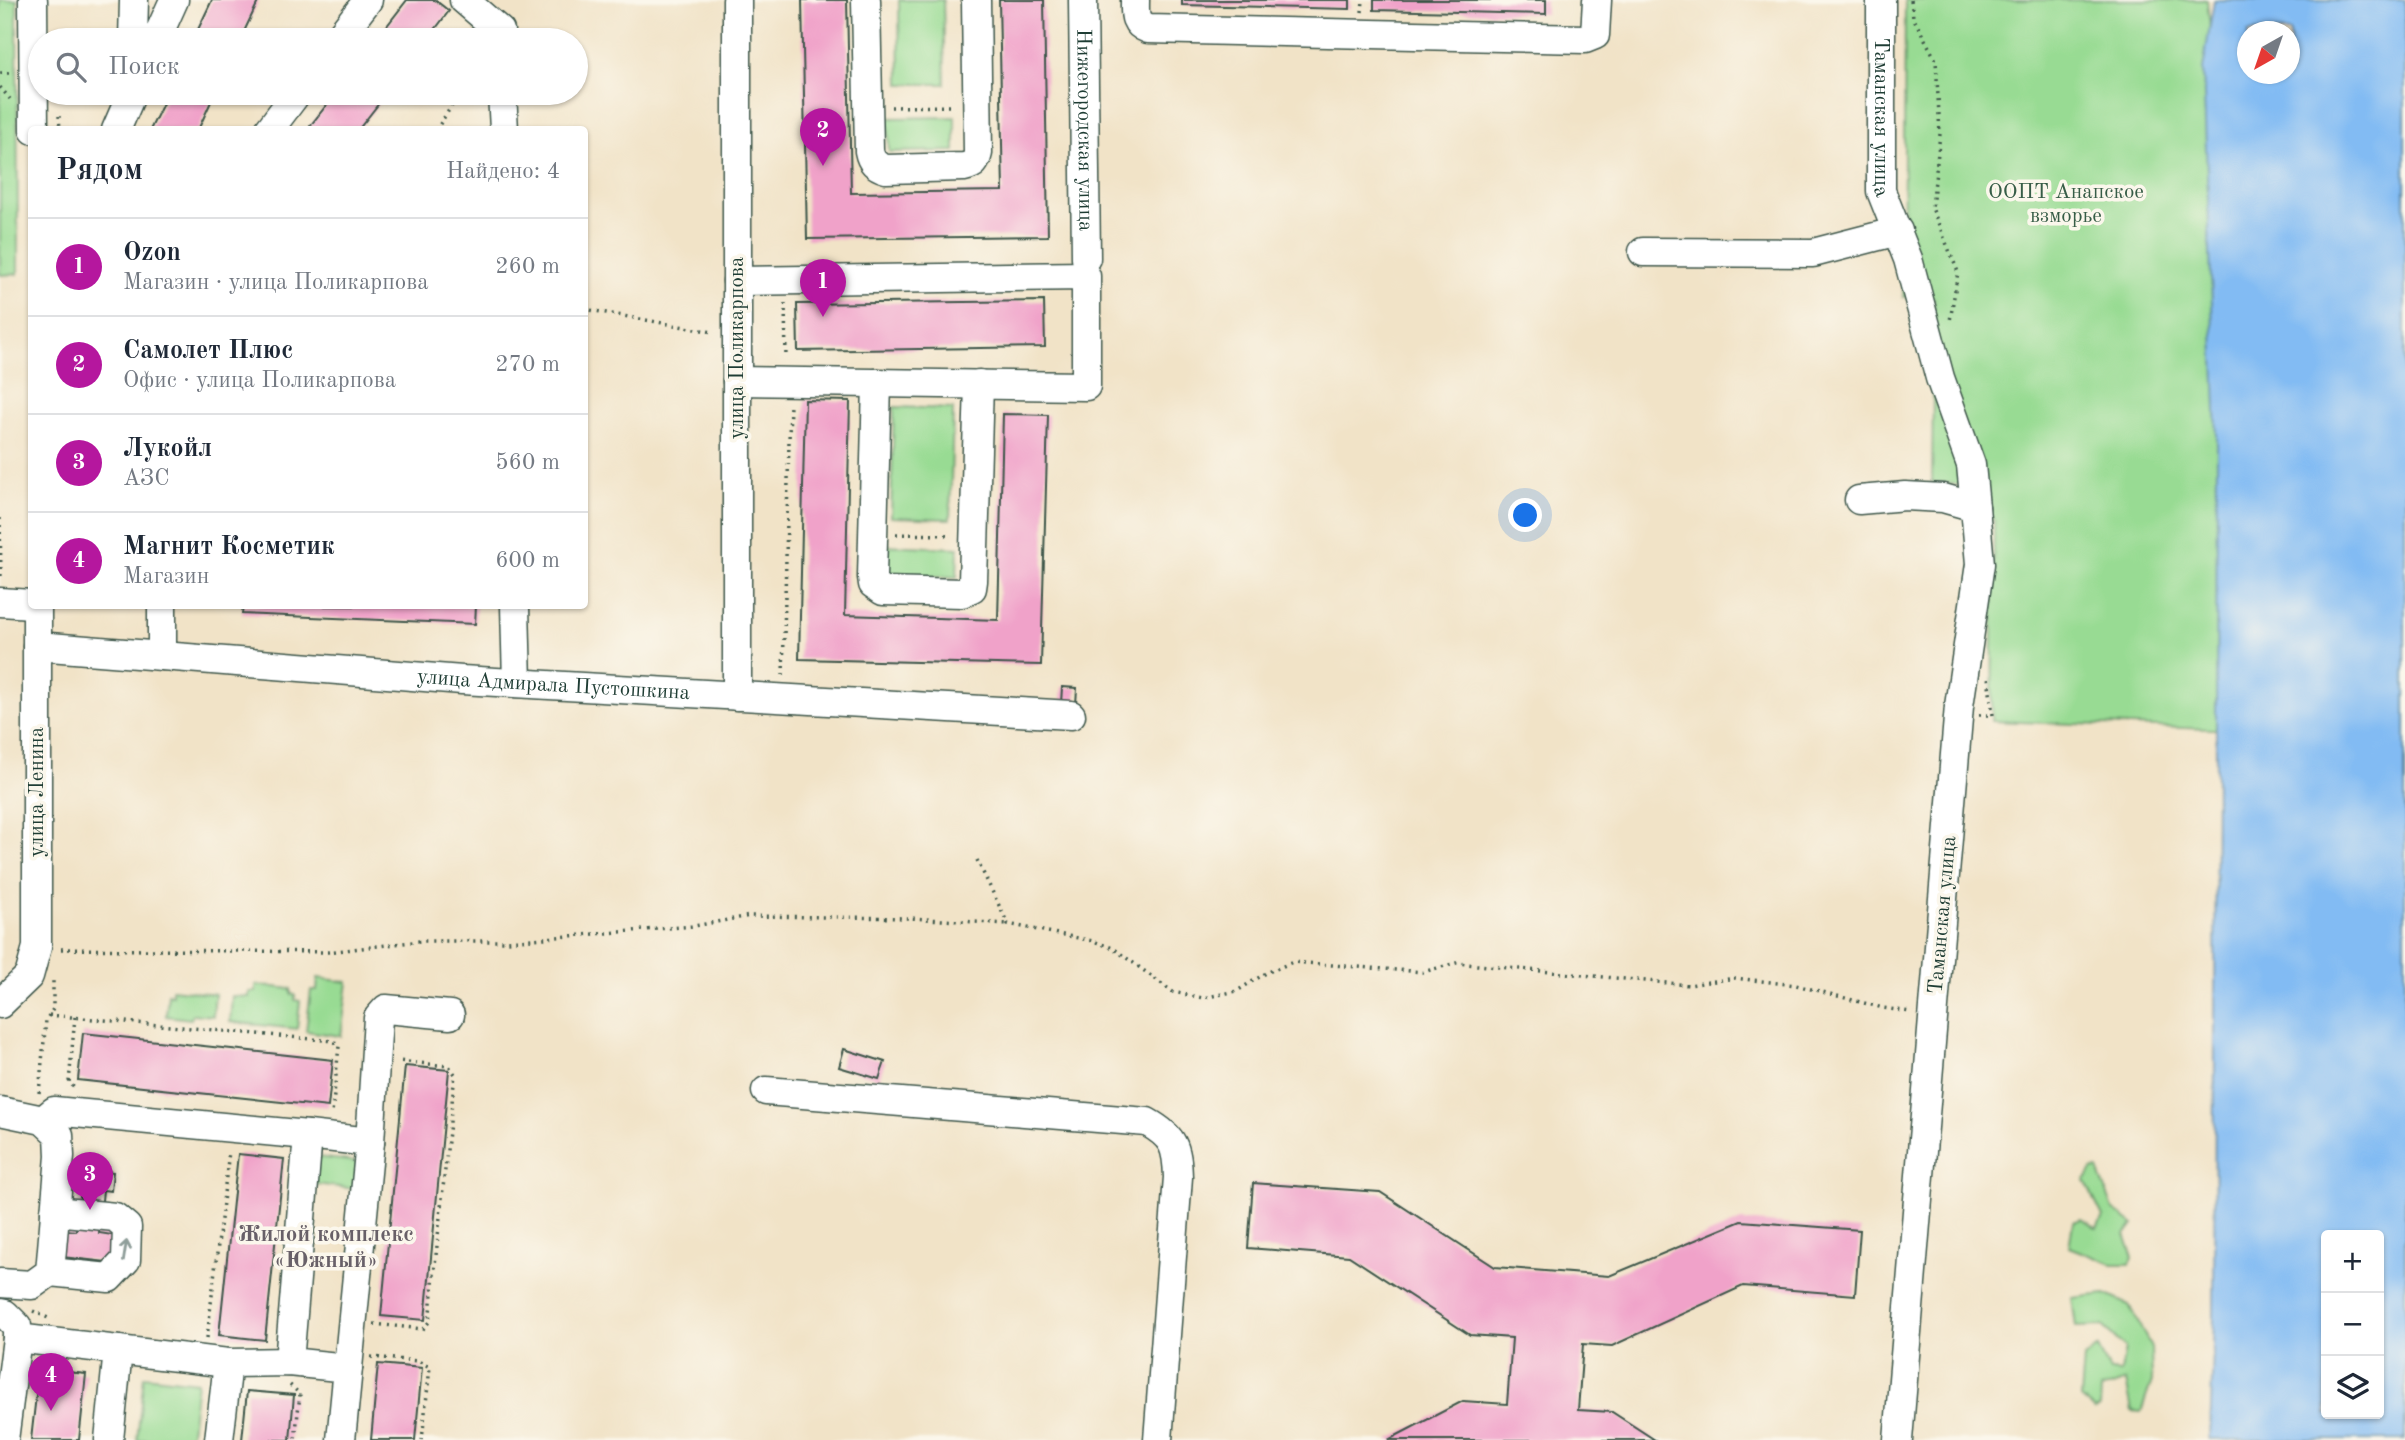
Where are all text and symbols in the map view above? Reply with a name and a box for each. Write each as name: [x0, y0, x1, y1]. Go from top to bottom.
north arrow: [2237, 21, 2300, 84]
search box: [28, 28, 588, 105]
street label: Нижегородская улица: [1073, 28, 1096, 232]
street label: Таманская улица: [1869, 38, 1893, 200]
icon: search: [52, 48, 90, 86]
text: Поиск: [108, 54, 180, 80]
pin: 2: [800, 108, 846, 166]
text: Рядом: [56, 156, 143, 186]
text: Найдено: 4: [446, 160, 560, 183]
park label: ООПТ Анапское взморье: [1988, 182, 2144, 227]
text: Ozon: [123, 240, 181, 266]
text: 1: [72, 255, 86, 278]
text: 260 m: [495, 255, 560, 278]
street label: улица Поликарпова: [727, 257, 748, 439]
pin: 1: [800, 259, 846, 317]
text: Магазин · улица Поликарпова: [123, 271, 429, 294]
text: Самолет Плюс: [123, 338, 293, 364]
text: 2: [72, 353, 86, 376]
text: 270 m: [495, 353, 560, 376]
text: Офис · улица Поликарпова: [123, 369, 396, 392]
text: Лукойл: [123, 436, 212, 462]
text: 3: [72, 451, 86, 474]
text: 560 m: [495, 451, 560, 474]
text: АЗС: [123, 467, 170, 490]
your location: [1508, 498, 1542, 532]
text: Магнит Косметик: [123, 534, 335, 560]
text: 4: [72, 549, 86, 572]
text: 600 m: [495, 549, 560, 572]
text: Магазин: [123, 565, 209, 588]
street label: улица Адмирала Пустошкина: [416, 666, 691, 704]
street label: улица Ленина: [27, 727, 48, 857]
street label: Таманская улица: [1926, 835, 1960, 995]
pin: 3: [67, 1152, 113, 1210]
district label: Жилой комплекс «Южный»: [238, 1223, 414, 1272]
map controls: [2321, 1230, 2384, 1419]
button: +: [2321, 1230, 2384, 1293]
one-way arrow: [119, 1240, 132, 1262]
button: −: [2321, 1293, 2384, 1356]
pin: 4: [28, 1353, 74, 1411]
button: layers: [2321, 1356, 2384, 1419]

